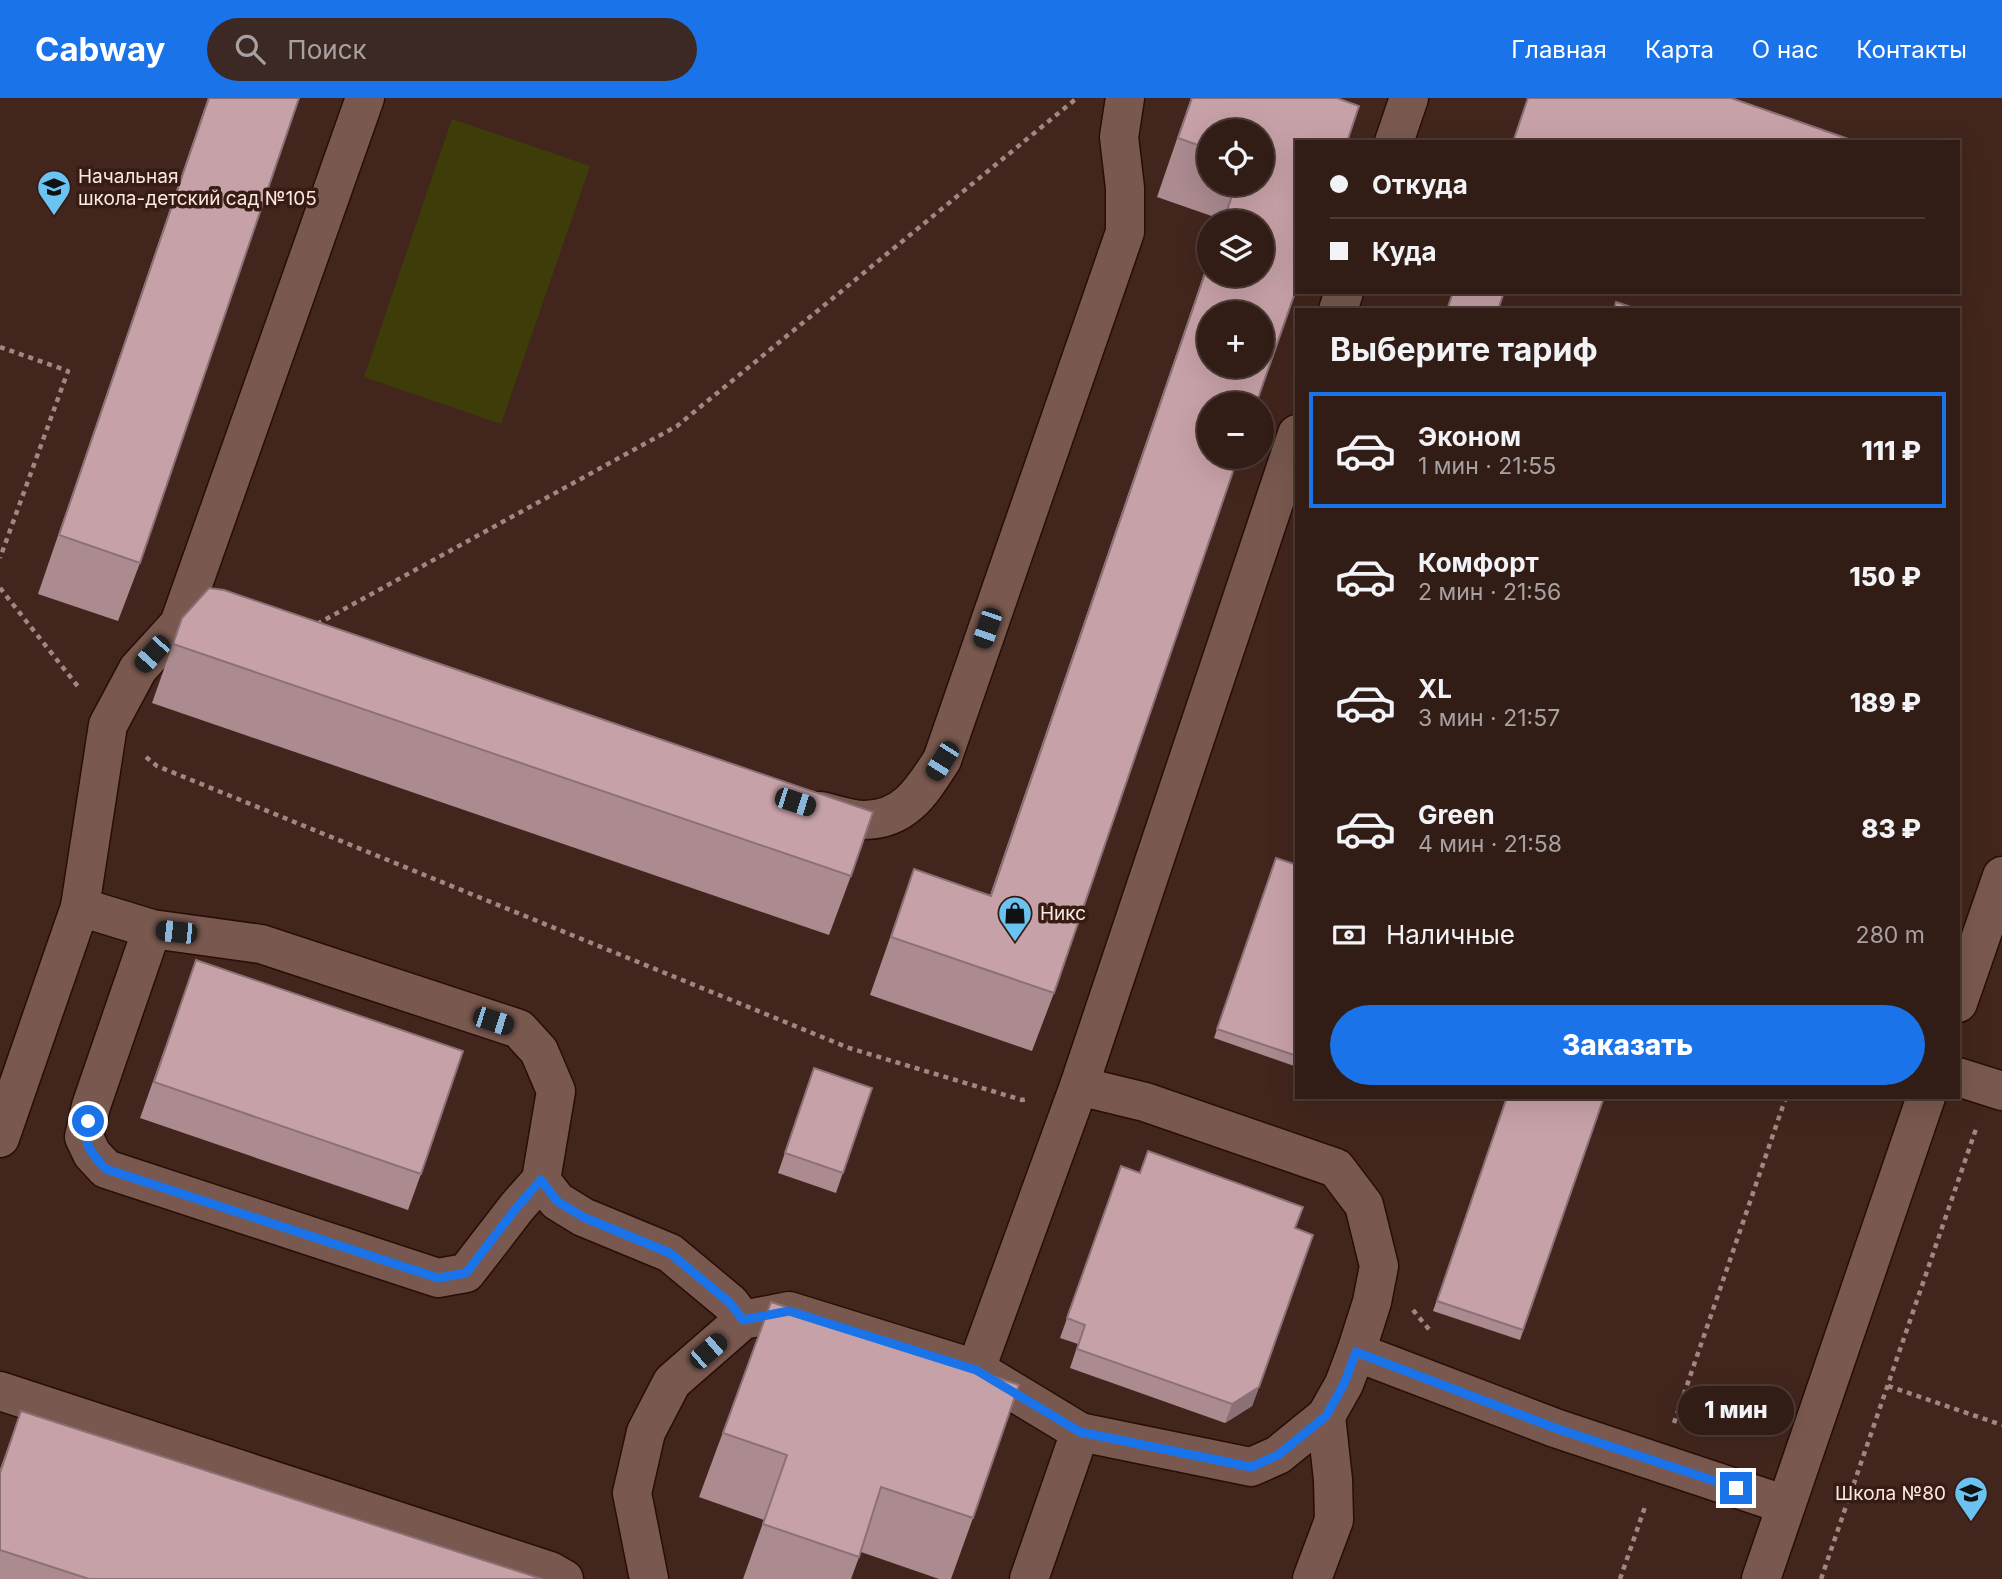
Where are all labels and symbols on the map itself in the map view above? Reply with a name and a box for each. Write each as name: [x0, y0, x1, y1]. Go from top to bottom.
place label: Начальная школа-детский сад №105: [78, 165, 317, 210]
school or university icon: Начальная школа-детский сад №105: [35, 168, 73, 217]
car: [971, 605, 1004, 651]
car: [131, 631, 174, 677]
car: [922, 738, 963, 784]
car: [772, 786, 819, 818]
shop icon: Никс: [996, 894, 1034, 943]
place label: Никс: [1040, 902, 1086, 925]
car: [155, 919, 198, 945]
car: [470, 1005, 517, 1037]
route start: [72, 1105, 104, 1137]
car: [686, 1329, 731, 1373]
callout: 1 мин: [1678, 1386, 1794, 1436]
route end: [1720, 1472, 1752, 1504]
school or university icon: Школа №80: [1952, 1474, 1990, 1523]
place label: Школа №80: [1835, 1482, 1946, 1505]

